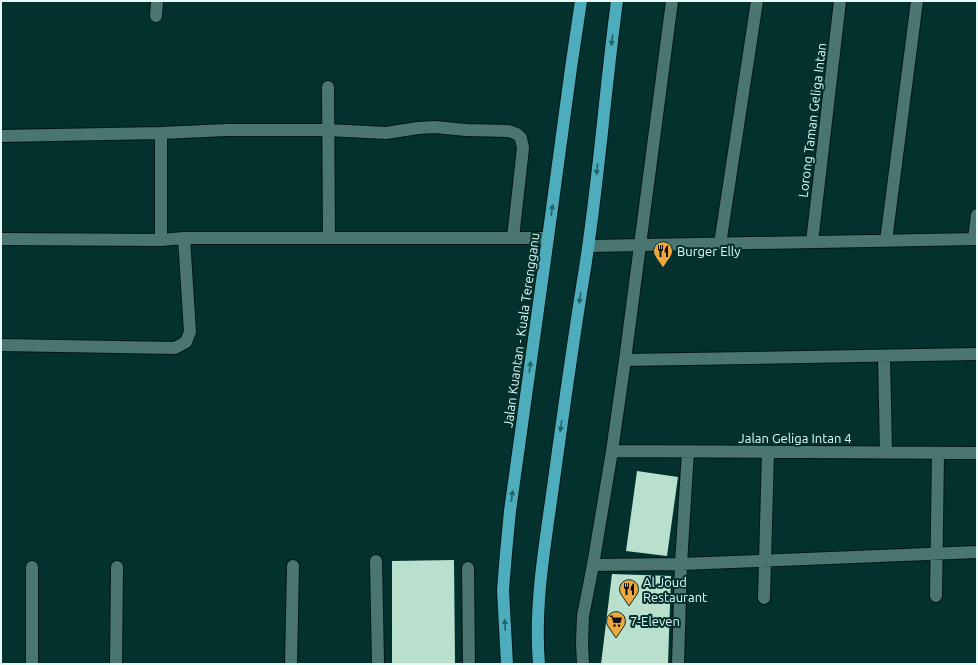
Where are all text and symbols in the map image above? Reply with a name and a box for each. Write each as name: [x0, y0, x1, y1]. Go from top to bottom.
one-way arrow: [609, 34, 616, 46]
street label: Lorong Taman Geliga Intan: [796, 42, 828, 198]
one-way arrow: [594, 163, 601, 175]
one-way arrow: [549, 204, 555, 216]
street label: Jalan Kuantan - Kuala Terengganu: [500, 232, 542, 428]
restaurant icon: Burger Elly: [652, 240, 674, 268]
place label: Burger Elly: [677, 244, 741, 258]
one-way arrow: [577, 292, 583, 304]
one-way arrow: [527, 361, 533, 373]
one-way arrow: [558, 420, 564, 432]
street label: Jalan Geliga Intan 4: [738, 431, 852, 445]
one-way arrow: [509, 490, 515, 502]
place label: Al Joud Restaurant: [643, 575, 707, 604]
restaurant icon: Al Joud Restaurant: [618, 578, 640, 606]
supermarket icon: 7-Eleven: [605, 610, 627, 638]
place label: 7-Eleven: [630, 614, 680, 628]
one-way arrow: [501, 619, 508, 631]

